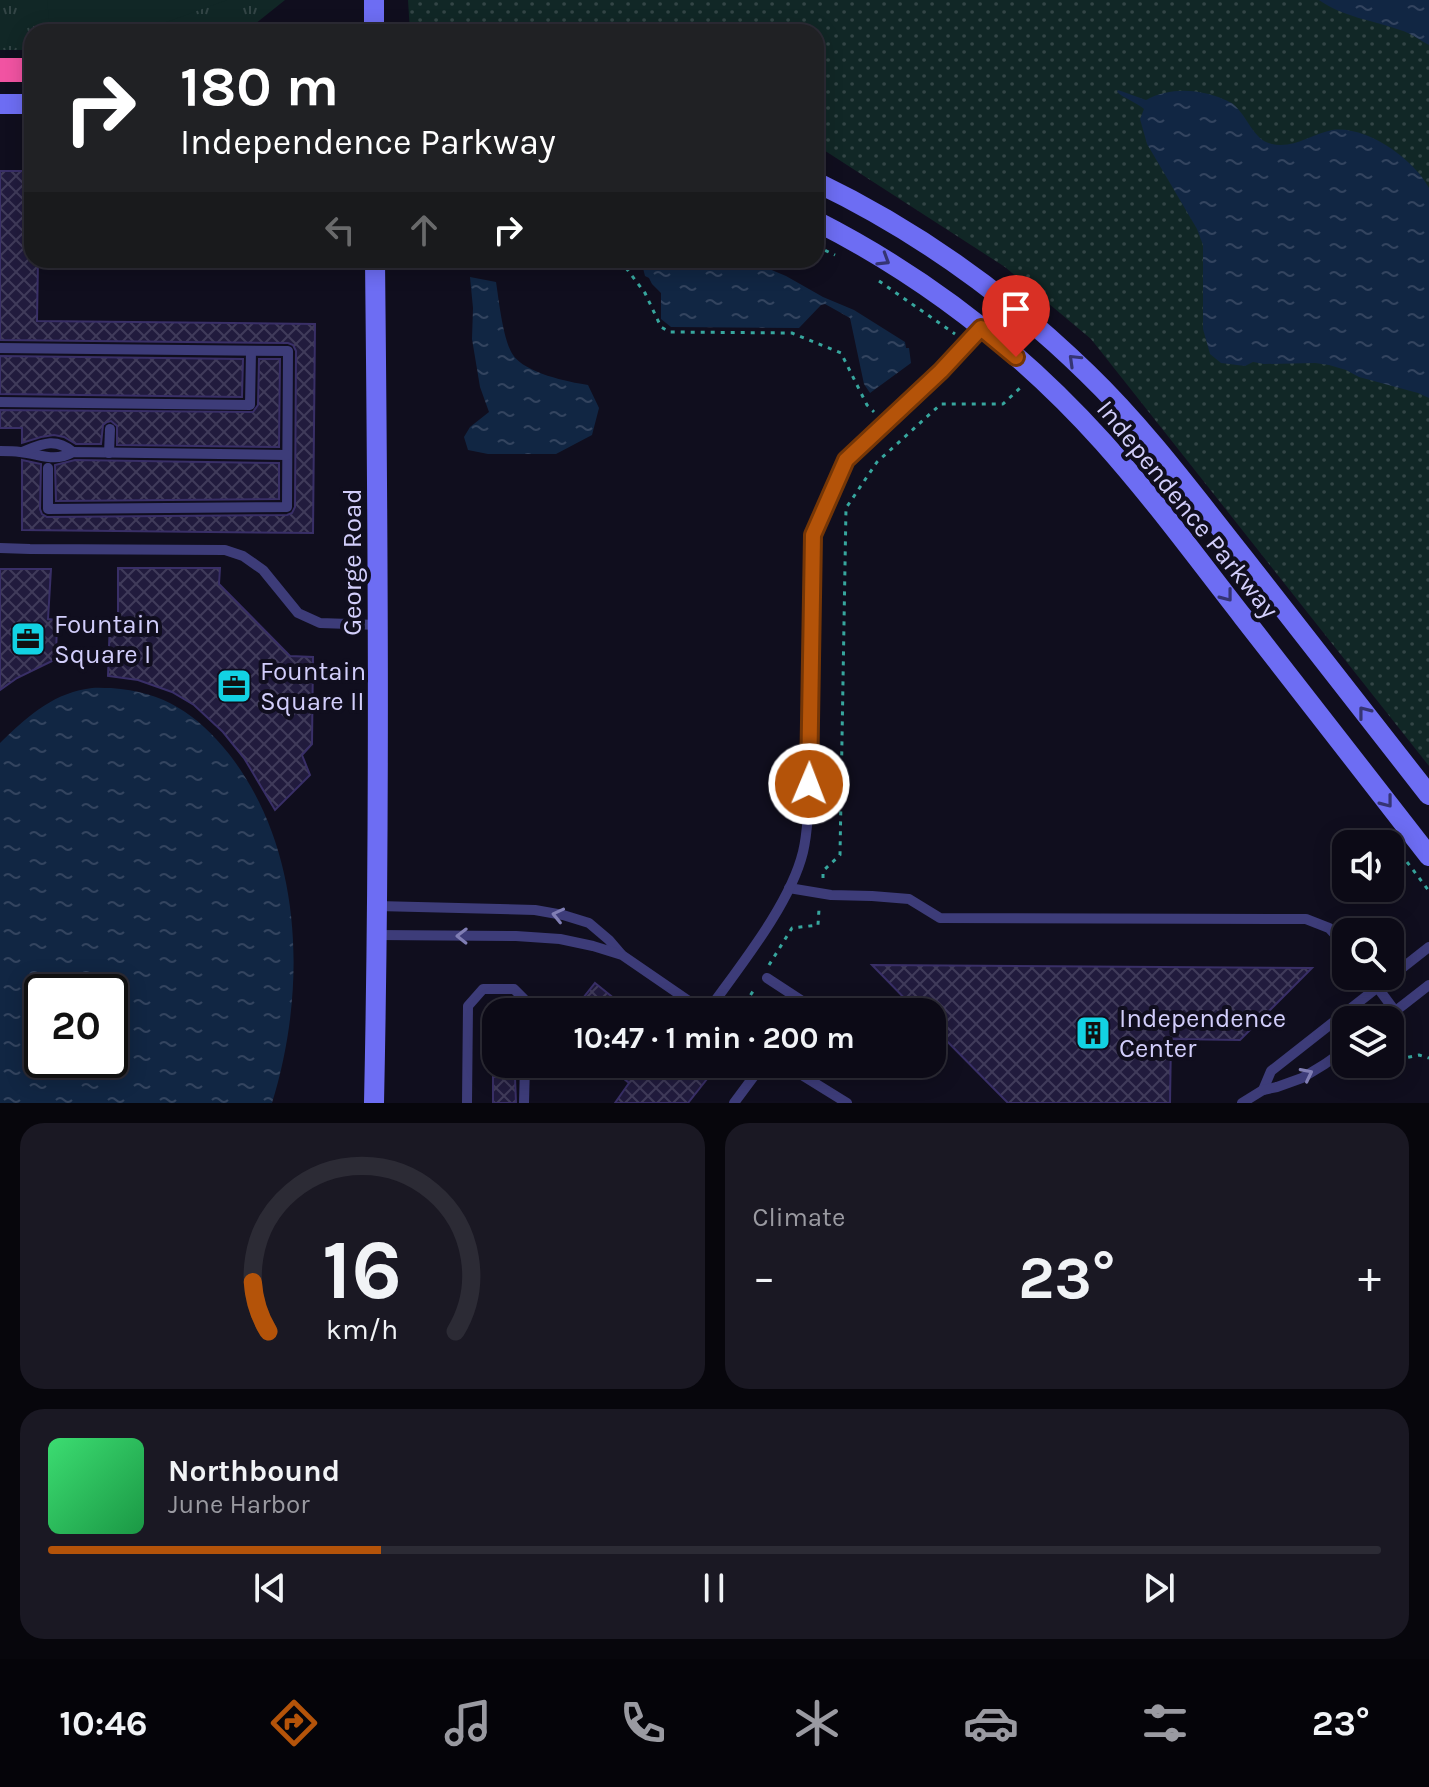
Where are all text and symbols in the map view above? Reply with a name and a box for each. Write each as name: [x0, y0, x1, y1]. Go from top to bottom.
text: 180 m: [180, 54, 339, 119]
icon: right: [48, 56, 152, 160]
text: Independence Parkway: [180, 121, 556, 163]
icon: left: [318, 208, 362, 252]
icon: ahead: [402, 208, 446, 252]
icon: right: [486, 208, 530, 252]
one-way arrow: [875, 250, 890, 266]
pin: [982, 275, 1050, 357]
icon: arrive: [994, 287, 1038, 331]
one-way arrow: [1069, 355, 1083, 370]
street label: Independence Parkway: [1090, 394, 1285, 625]
street label: George Road: [337, 488, 368, 636]
one-way arrow: [1217, 587, 1232, 601]
place label: Fountain Square I: [54, 609, 160, 670]
office icon: Fountain Square I: [9, 620, 47, 658]
place label: Fountain Square II: [260, 656, 366, 717]
office icon: Fountain Square II: [215, 667, 253, 705]
one-way arrow: [1359, 706, 1373, 721]
position arrow: [767, 742, 851, 826]
one-way arrow: [1377, 793, 1391, 808]
map controls: [1332, 830, 1404, 1078]
button: sound: [1332, 830, 1404, 902]
one-way arrow: [552, 907, 566, 924]
button: search: [1332, 918, 1404, 990]
one-way arrow: [455, 927, 468, 944]
speed limit sign: 20: [24, 974, 128, 1078]
place label: Independence Center: [1119, 1003, 1286, 1064]
button: layers: [1332, 1006, 1404, 1078]
building icon: Independence Center: [1074, 1014, 1112, 1052]
text: 10:47 · 1 min · 200 m: [573, 1020, 855, 1056]
one-way arrow: [1298, 1069, 1313, 1084]
text: Climate: [753, 1202, 845, 1233]
text: 16: [322, 1222, 402, 1319]
text: 23°: [1018, 1243, 1115, 1313]
text: −: [753, 1252, 776, 1303]
text: +: [1358, 1252, 1381, 1303]
text: km/h: [326, 1313, 398, 1346]
text: Northbound: [168, 1453, 340, 1489]
text: June Harbor: [168, 1489, 310, 1520]
icon: previous: [248, 1566, 292, 1610]
icon: pause: [692, 1566, 736, 1610]
icon: next: [1137, 1566, 1181, 1610]
icon: directions: [266, 1695, 322, 1751]
icon: music: [440, 1695, 496, 1751]
icon: phone: [615, 1695, 671, 1751]
icon: climate: [789, 1695, 845, 1751]
icon: car: [963, 1695, 1019, 1751]
icon: filters: [1137, 1695, 1193, 1751]
text: 10:46: [59, 1702, 148, 1744]
text: 23°: [1312, 1702, 1370, 1744]

